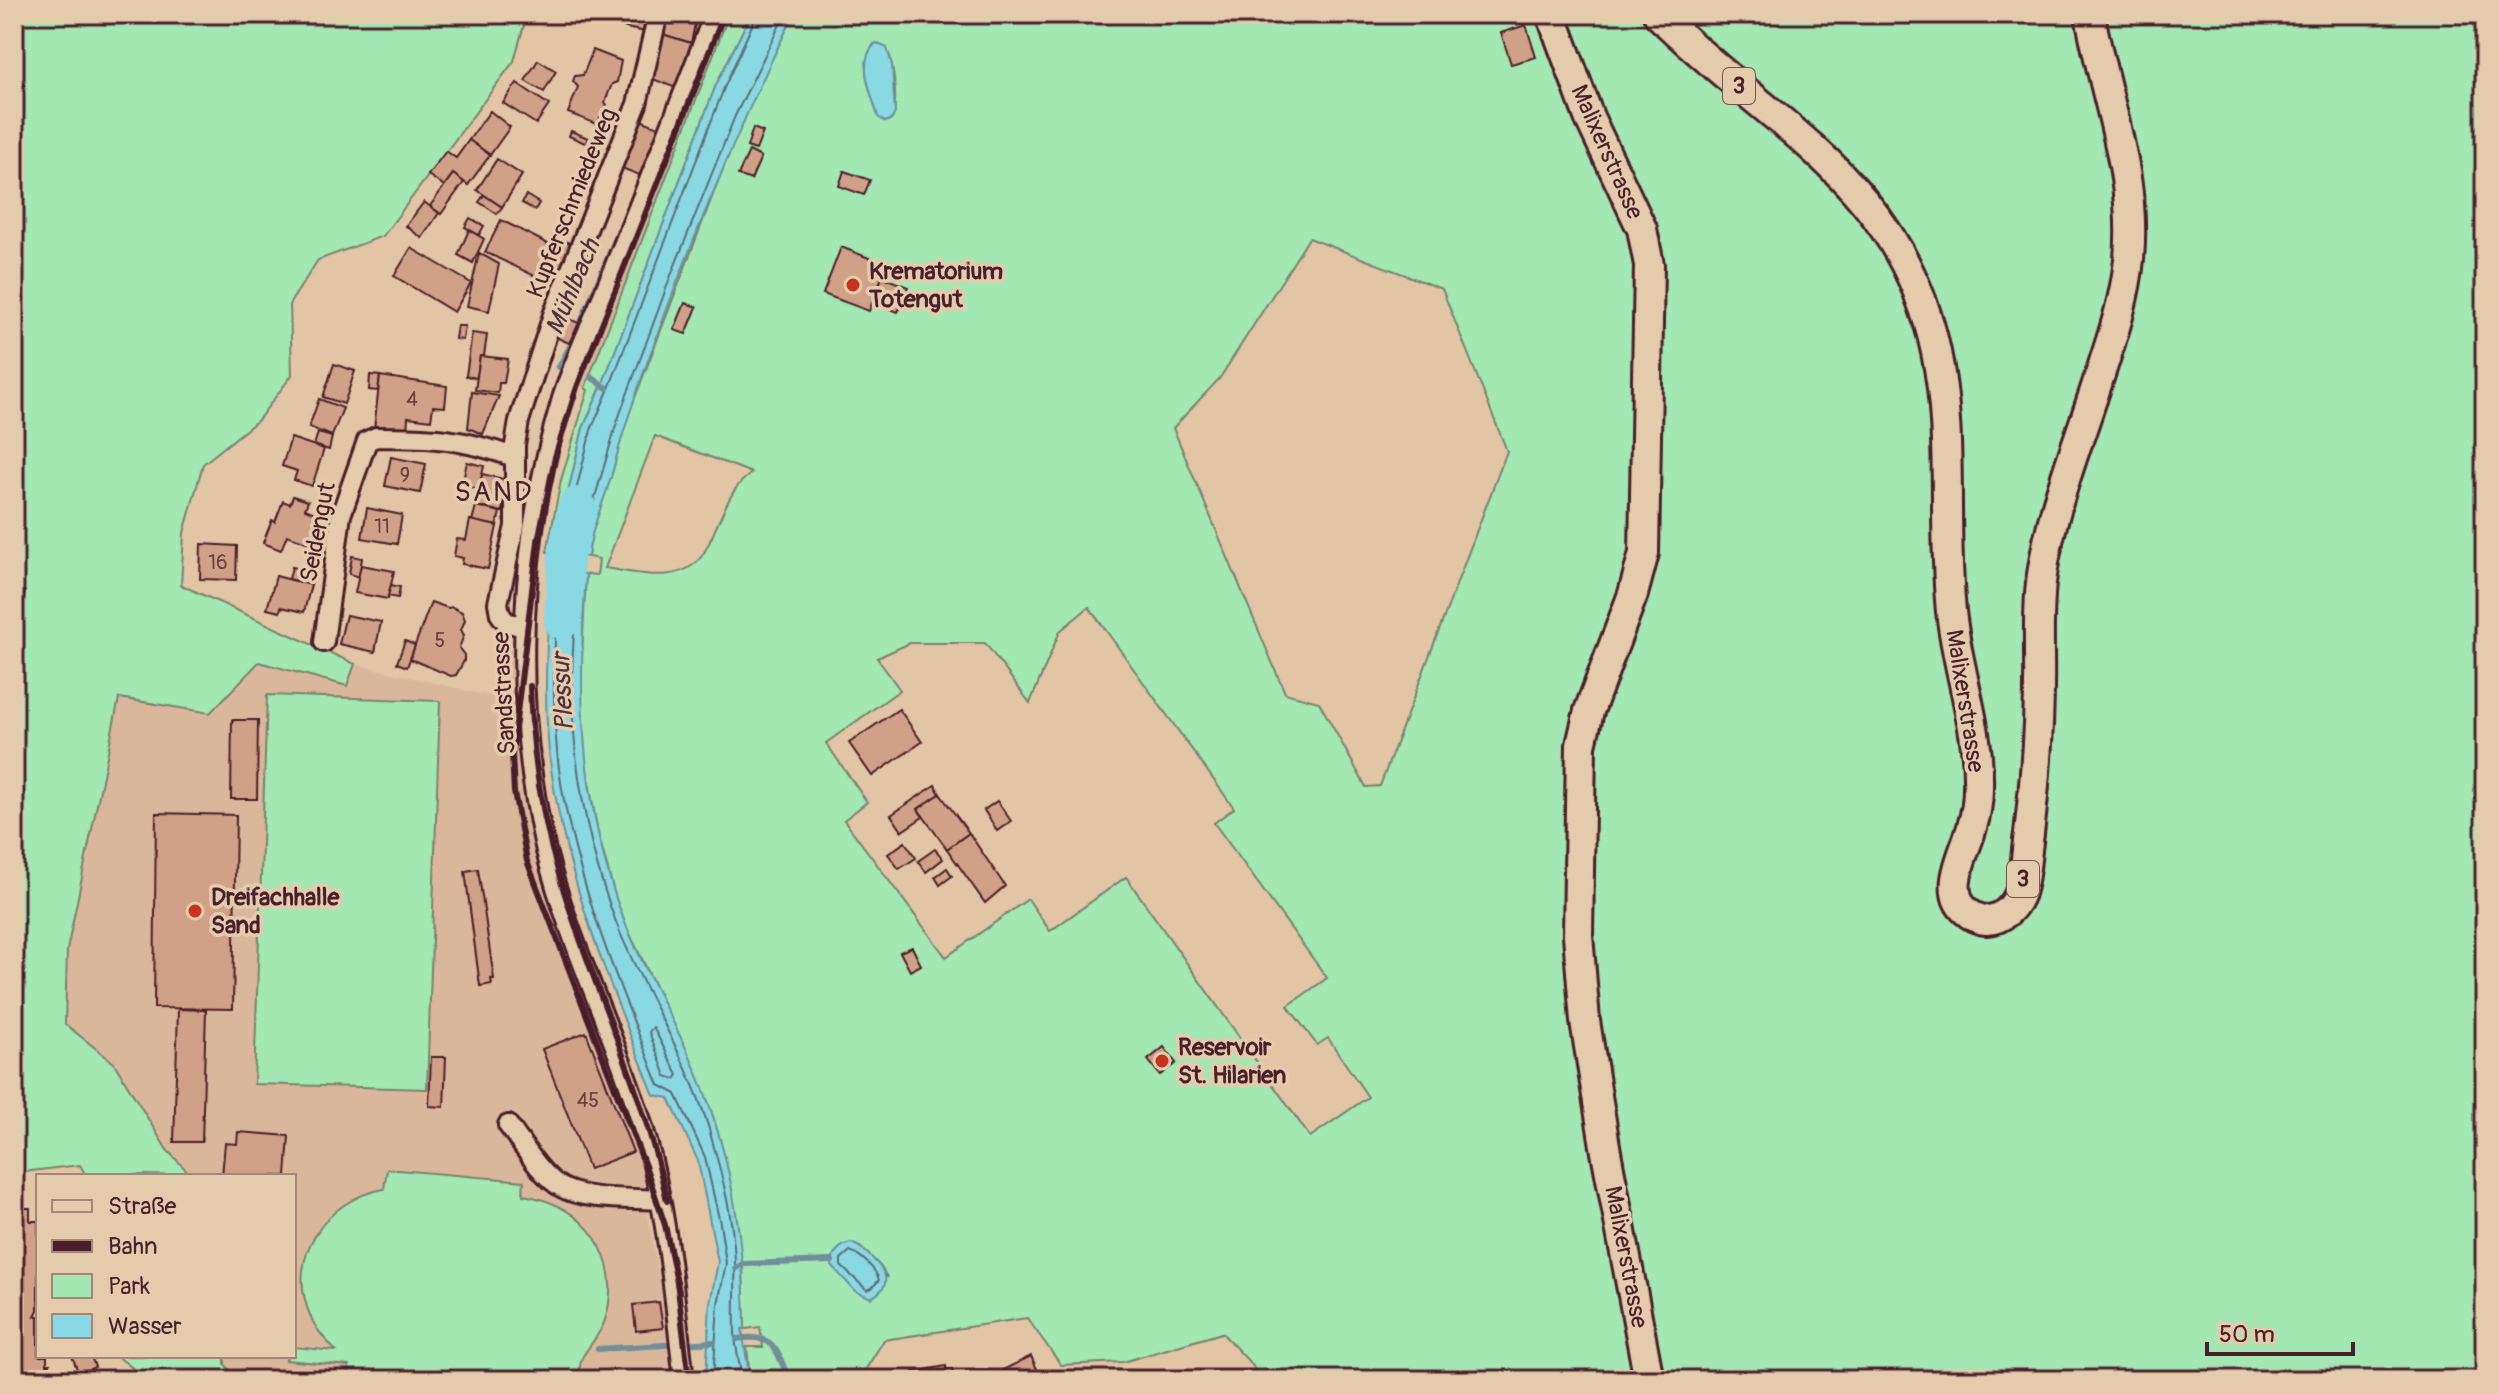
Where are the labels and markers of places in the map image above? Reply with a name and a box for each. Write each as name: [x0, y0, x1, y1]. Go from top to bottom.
place label: Krematorium Totengut: [868, 257, 1003, 314]
marker: Krematorium Totengut: [844, 276, 862, 294]
place label: Dreifachhalle Sand: [211, 883, 340, 940]
marker: Dreifachhalle Sand: [186, 902, 204, 920]
place label: Reservoir St. Hilarien: [1178, 1033, 1286, 1090]
marker: Reservoir St. Hilarien: [1153, 1052, 1171, 1070]

